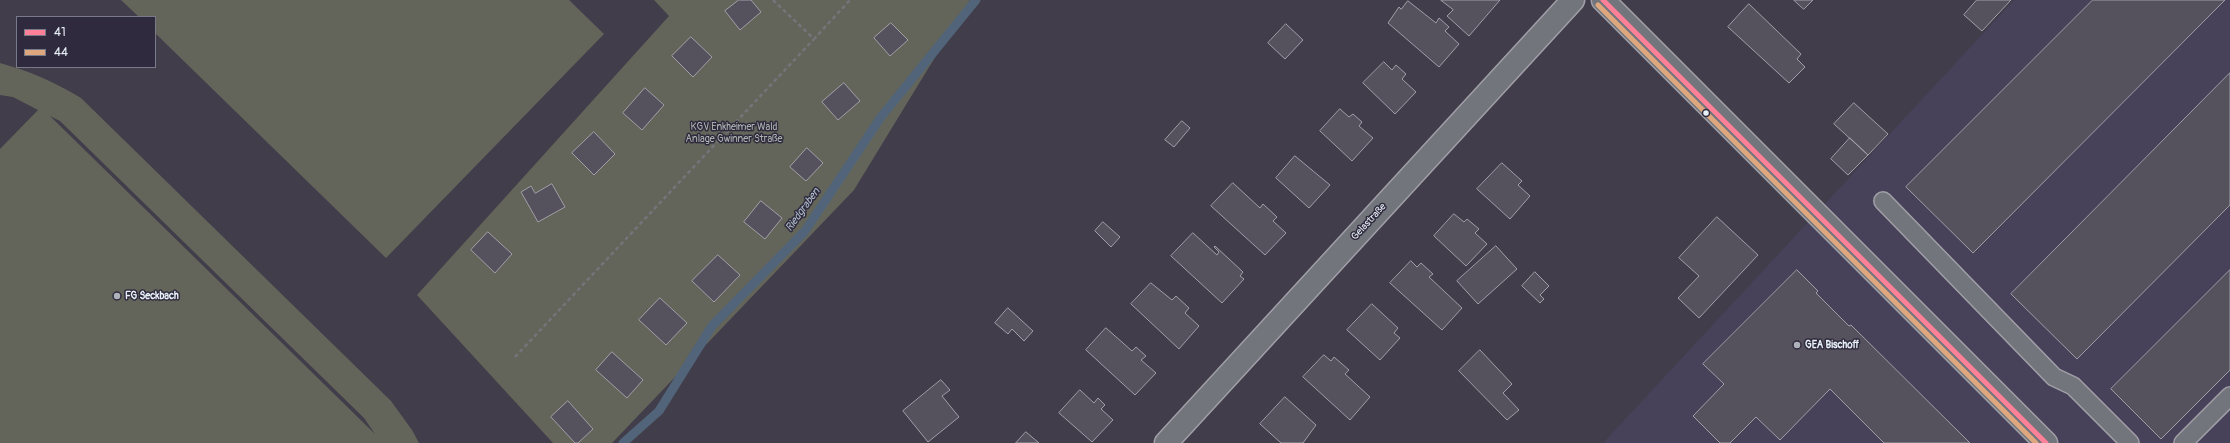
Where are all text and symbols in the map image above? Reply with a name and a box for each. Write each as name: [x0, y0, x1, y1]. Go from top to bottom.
legend: [16, 16, 156, 68]
text: 41: [54, 25, 66, 40]
text: 44: [54, 45, 68, 60]
unlabelled marker: [1701, 108, 1711, 118]
park label: KGV Enkheimer Wald Anlage Gwinner Straße: [686, 121, 782, 144]
water label: Riedgraben: [783, 186, 823, 234]
street label: Gelastraße: [1349, 201, 1389, 243]
place label: FG Seckbach: [125, 290, 179, 302]
marker: FG Seckbach: [112, 291, 122, 301]
place label: GEA Bischoff: [1805, 339, 1859, 351]
marker: GEA Bischoff: [1792, 340, 1802, 350]

